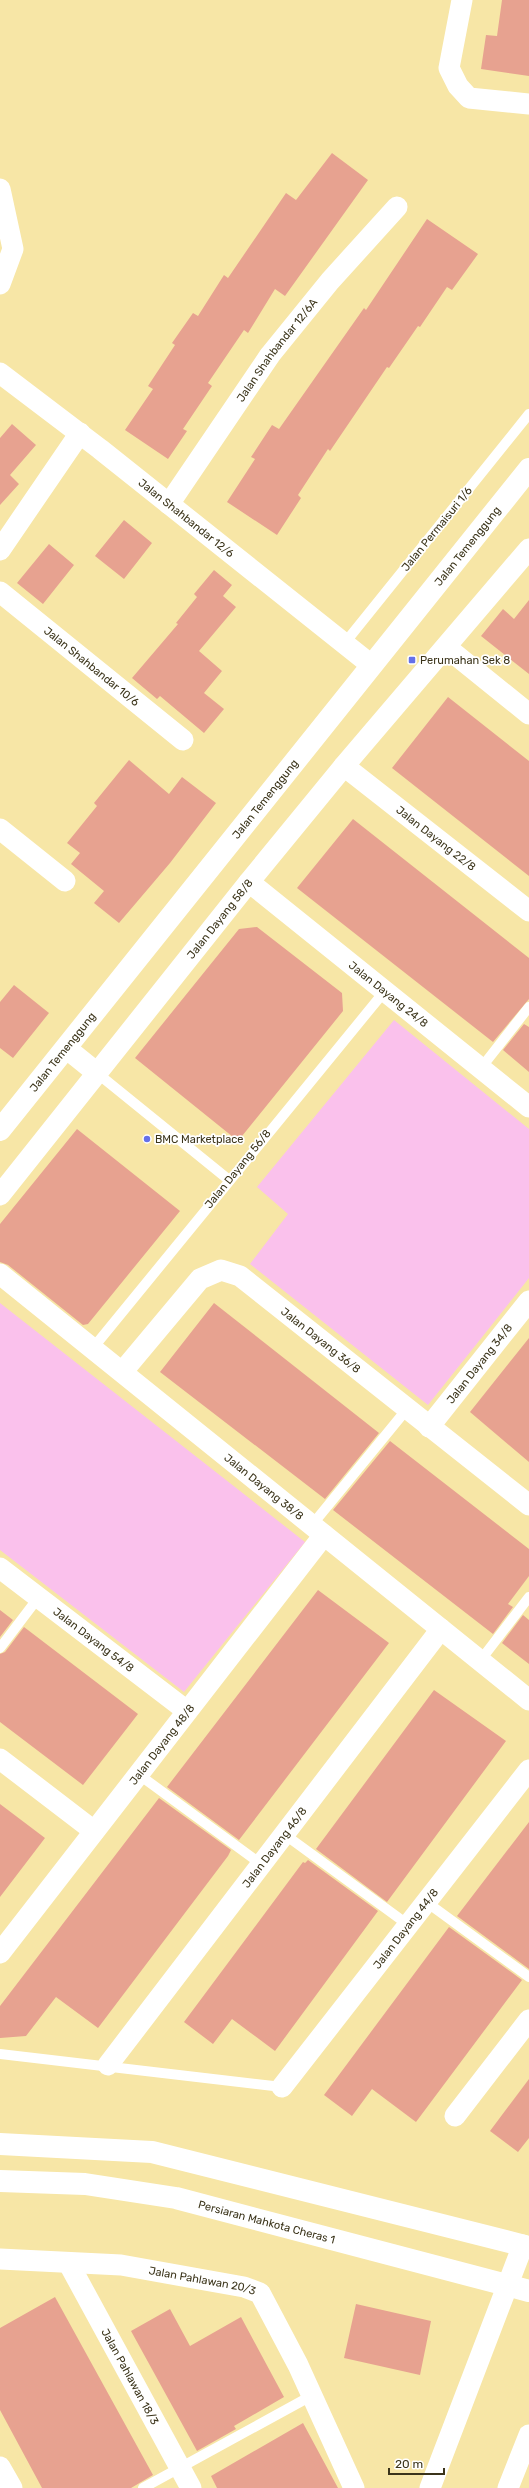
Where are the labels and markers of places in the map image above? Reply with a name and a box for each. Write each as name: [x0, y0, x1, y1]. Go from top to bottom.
place label: Perumahan Sek 8: [420, 654, 510, 667]
marker: Perumahan Sek 8: [407, 655, 417, 665]
place label: BMC Marketplace: [155, 1133, 243, 1146]
marker: BMC Marketplace: [142, 1134, 152, 1144]

